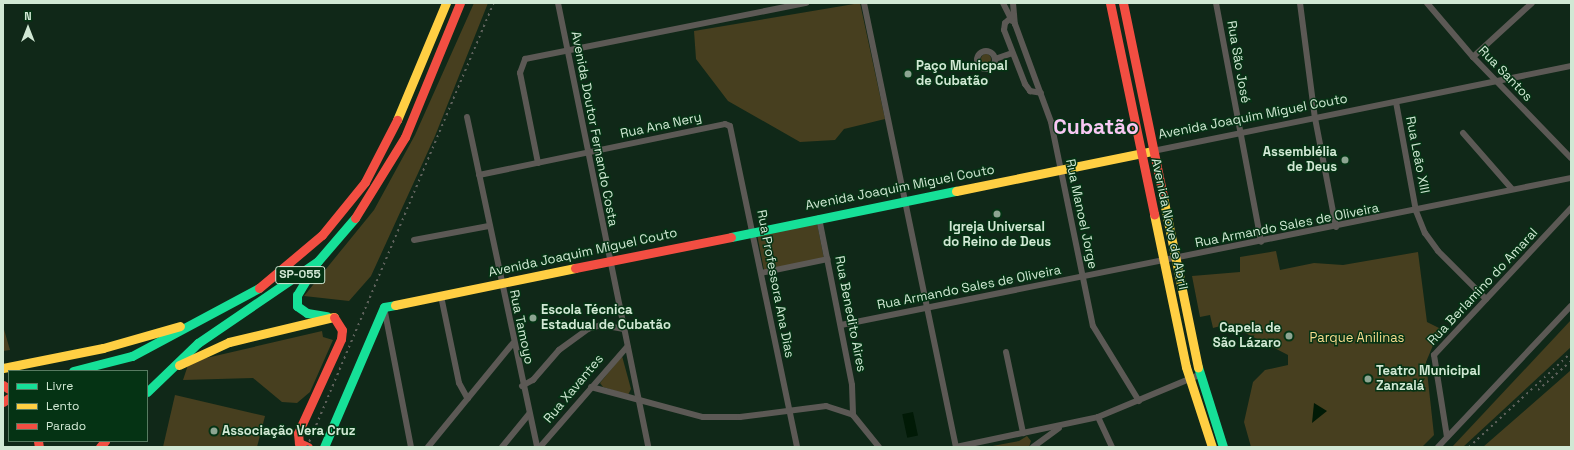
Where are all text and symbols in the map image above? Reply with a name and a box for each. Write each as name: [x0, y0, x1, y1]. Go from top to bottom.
north arrow: [8, 8, 48, 48]
text: N: [24, 9, 32, 23]
street label: Rua São José: [1223, 19, 1253, 105]
street label: Avenida Doutor Fernando Costa: [567, 30, 621, 228]
street label: Rua Santos: [1475, 43, 1535, 105]
place label: Paço Municpal de Cubatão: [916, 59, 1008, 90]
marker: Paço Municpal de Cubatão: [903, 69, 913, 79]
street label: Avenida Joaquim Miguel Couto: [1157, 91, 1349, 143]
street label: Rua Ana Nery: [619, 110, 703, 142]
district label: Cubatão: [1053, 114, 1139, 140]
street label: Rua Leão XIII: [1402, 115, 1432, 195]
place label: Assemblélia de Deus: [1263, 145, 1337, 176]
marker: Assemblélia de Deus: [1340, 155, 1350, 165]
street label: Avenida Nove de Abril: [1147, 157, 1191, 291]
street label: Rua Manoel Jorge: [1062, 158, 1100, 270]
street label: Avenida Joaquim Miguel Couto: [804, 162, 996, 214]
street label: Rua Armando Sales de Oliveira: [1194, 200, 1380, 252]
street label: Rua Professora Ana Dias: [753, 209, 797, 359]
marker: Igreja Universal do Reino de Deus: [992, 209, 1002, 219]
place label: Igreja Universal do Reino de Deus: [943, 220, 1051, 251]
street label: Avenida Joaquim Miguel Couto: [487, 225, 679, 281]
street label: Rua Berlamino do Amaral: [1425, 225, 1541, 349]
street label: Rua Benedito Aires: [831, 254, 869, 374]
street label: Rua Armando Sales de Oliveira: [876, 262, 1062, 314]
road number: SP-055: [275, 265, 325, 285]
street label: Rua Tamoyo: [505, 288, 537, 366]
place label: Escola Técnica Estadual de Cubatão: [541, 303, 671, 334]
marker: Escola Técnica Estadual de Cubatão: [528, 313, 538, 323]
place label: Capela de São Lázaro: [1213, 321, 1281, 352]
park label: Parque Anilinas: [1309, 330, 1405, 346]
marker: Capela de São Lázaro: [1284, 331, 1294, 341]
street label: Rua Xavantes: [541, 352, 607, 426]
place label: Teatro Municipal Zanzalá: [1376, 364, 1480, 395]
legend: [8, 370, 148, 442]
marker: Teatro Municipal Zanzalá: [1363, 374, 1373, 384]
text: Livre: [46, 378, 73, 394]
text: Lento: [46, 398, 80, 414]
text: Parado: [46, 418, 86, 434]
place label: Associação Vera Cruz: [222, 423, 356, 439]
marker: Associação Vera Cruz: [209, 426, 219, 436]

